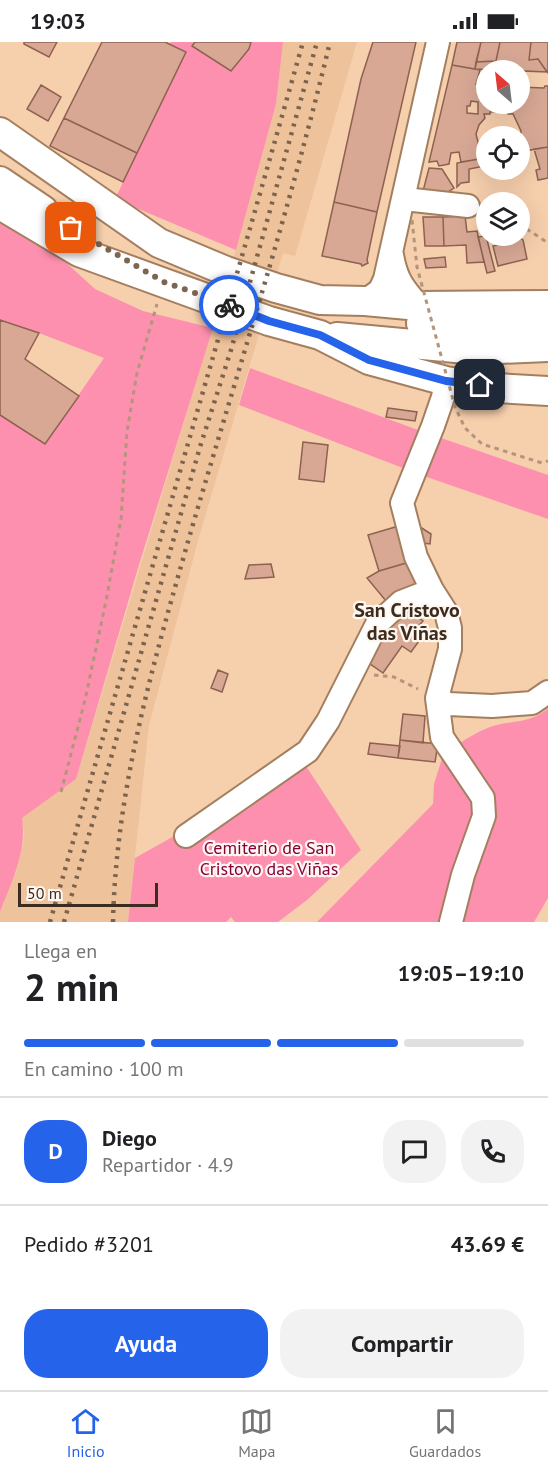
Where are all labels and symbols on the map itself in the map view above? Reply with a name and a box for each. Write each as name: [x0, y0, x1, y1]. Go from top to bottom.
north arrow: [476, 60, 530, 114]
pin: [45, 202, 96, 253]
courier: [199, 275, 259, 335]
pin: [454, 359, 505, 410]
district label: San Cristovo das Viñas: [354, 597, 460, 646]
park label: Cemiterio de San Cristovo das Viñas: [200, 836, 338, 880]
scale bar: [18, 880, 158, 908]

